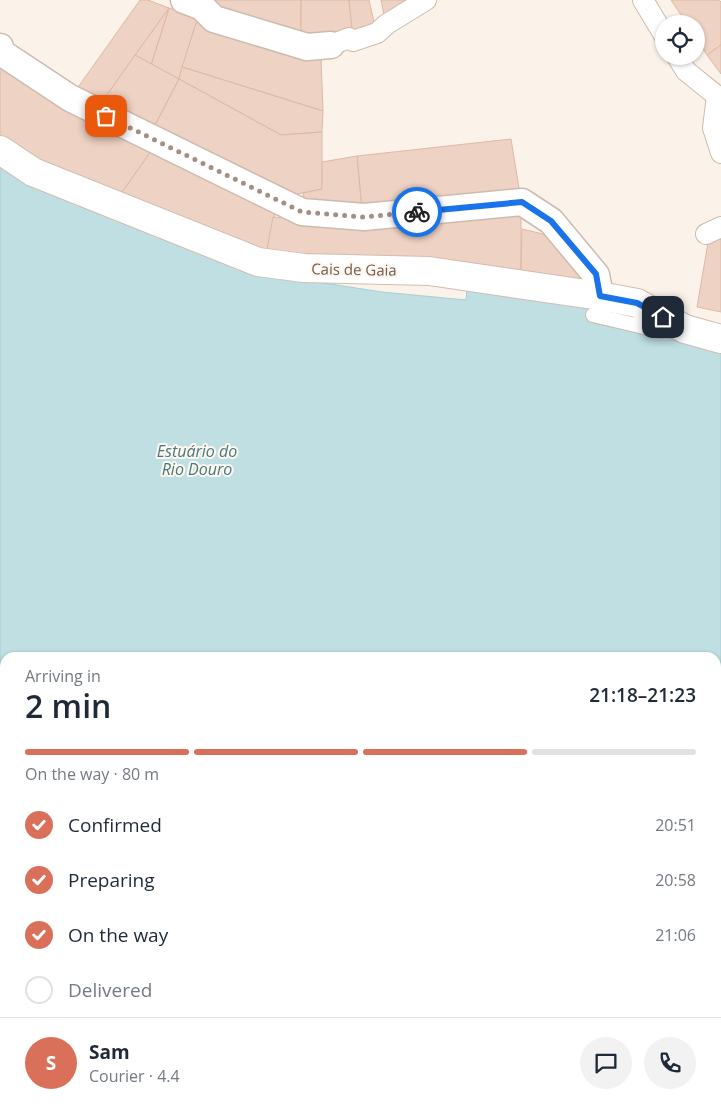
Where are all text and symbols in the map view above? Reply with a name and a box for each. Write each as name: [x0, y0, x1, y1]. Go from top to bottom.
map controls: [655, 15, 705, 65]
button: locate: [655, 15, 705, 65]
pin: [85, 95, 127, 137]
icon: bag: [92, 102, 120, 130]
courier: [392, 187, 442, 237]
icon: bike: [403, 198, 431, 226]
street label: Cais de Gaia: [311, 258, 397, 280]
pin: [642, 296, 684, 338]
icon: home: [649, 303, 677, 331]
water label: Estuário do Rio Douro: [157, 440, 237, 480]
text: Arriving in: [25, 665, 101, 687]
text: 21:18–21:23: [589, 682, 696, 708]
text: 2 min: [25, 684, 111, 727]
text: On the way · 80 m: [25, 763, 159, 785]
icon: check: [25, 811, 53, 839]
text: Confirmed: [68, 812, 162, 838]
text: 20:51: [655, 814, 696, 836]
icon: check: [25, 866, 53, 894]
text: Preparing: [68, 867, 155, 893]
text: 20:58: [655, 869, 696, 891]
icon: check: [25, 921, 53, 949]
text: On the way: [68, 922, 168, 948]
text: 21:06: [655, 924, 696, 946]
text: Delivered: [68, 977, 152, 1003]
button: chat: [580, 1037, 632, 1089]
button: phone: [644, 1037, 696, 1089]
text: Sam: [89, 1039, 130, 1065]
text: S: [46, 1050, 56, 1076]
text: Courier · 4.4: [89, 1065, 180, 1087]

